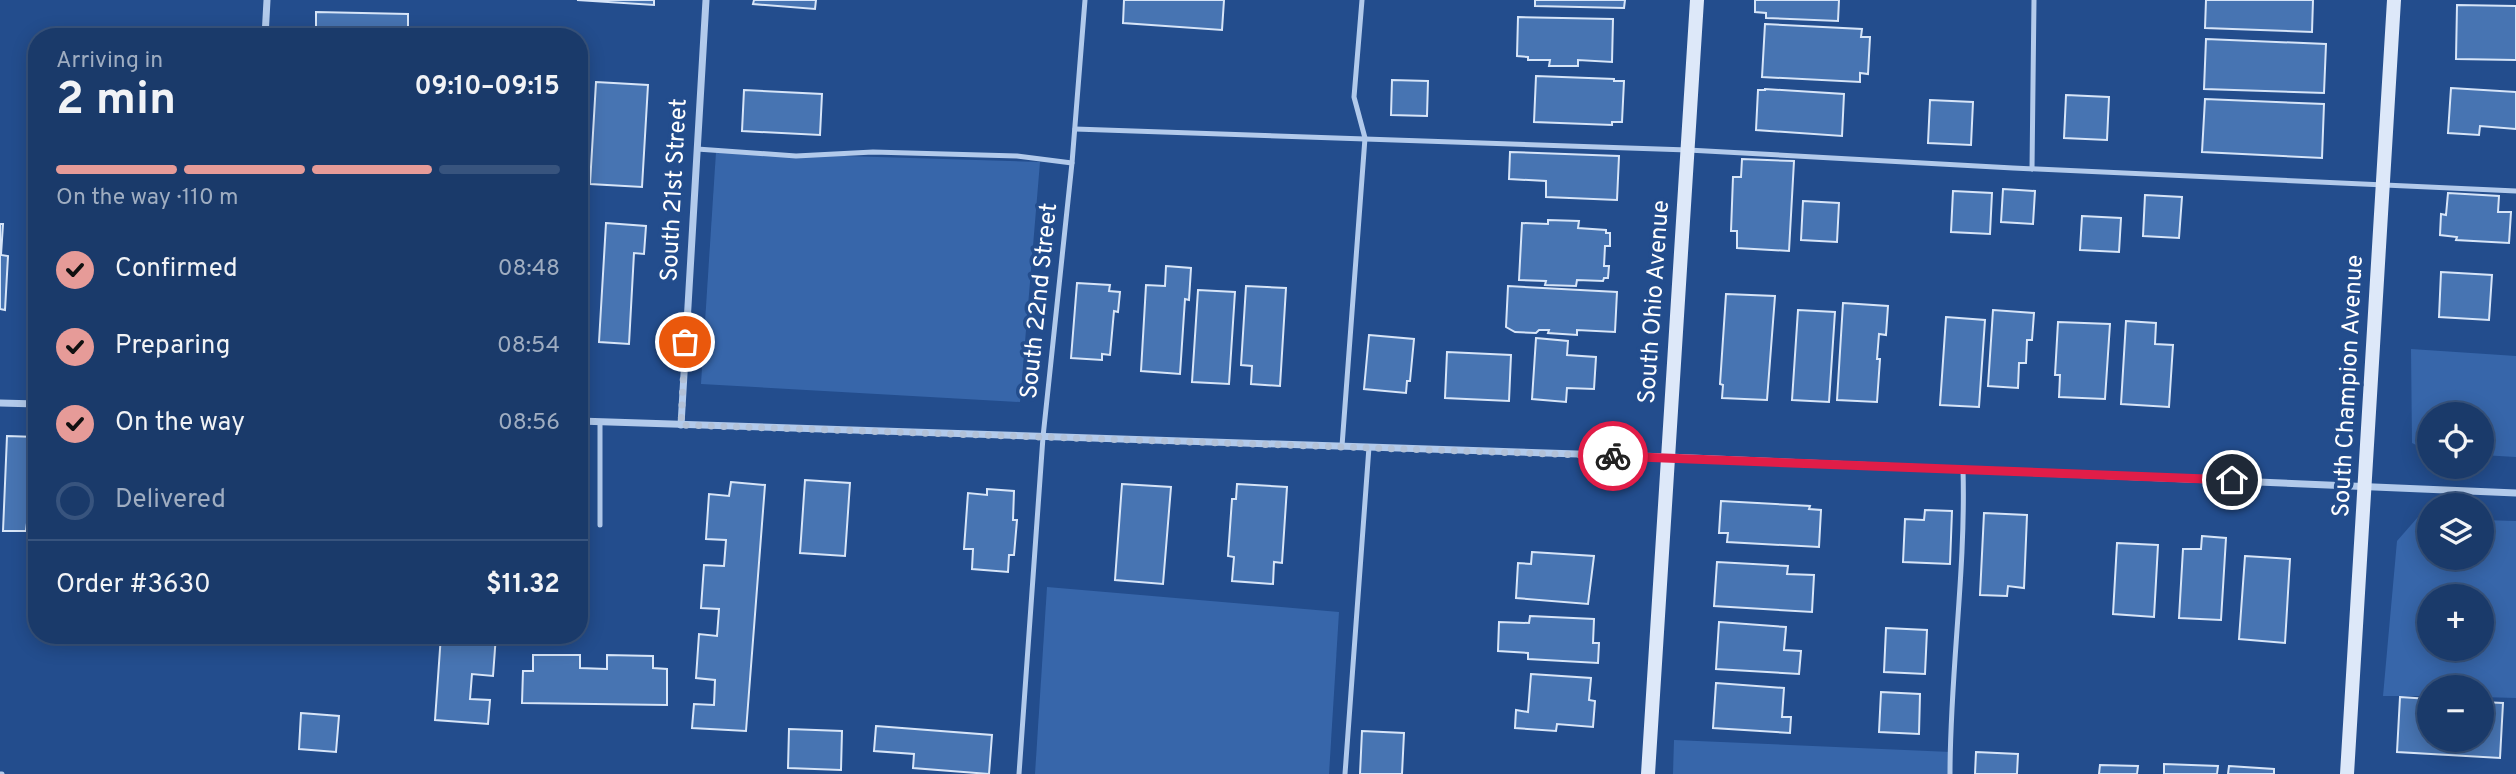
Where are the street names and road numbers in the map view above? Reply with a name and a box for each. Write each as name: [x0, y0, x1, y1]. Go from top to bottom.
street label: South 21st Street: [655, 98, 695, 282]
street label: South Ohio Avenue: [1633, 199, 1677, 405]
street label: South 22nd Street: [1015, 201, 1065, 401]
street label: South Champion Avenue: [2327, 254, 2371, 518]

